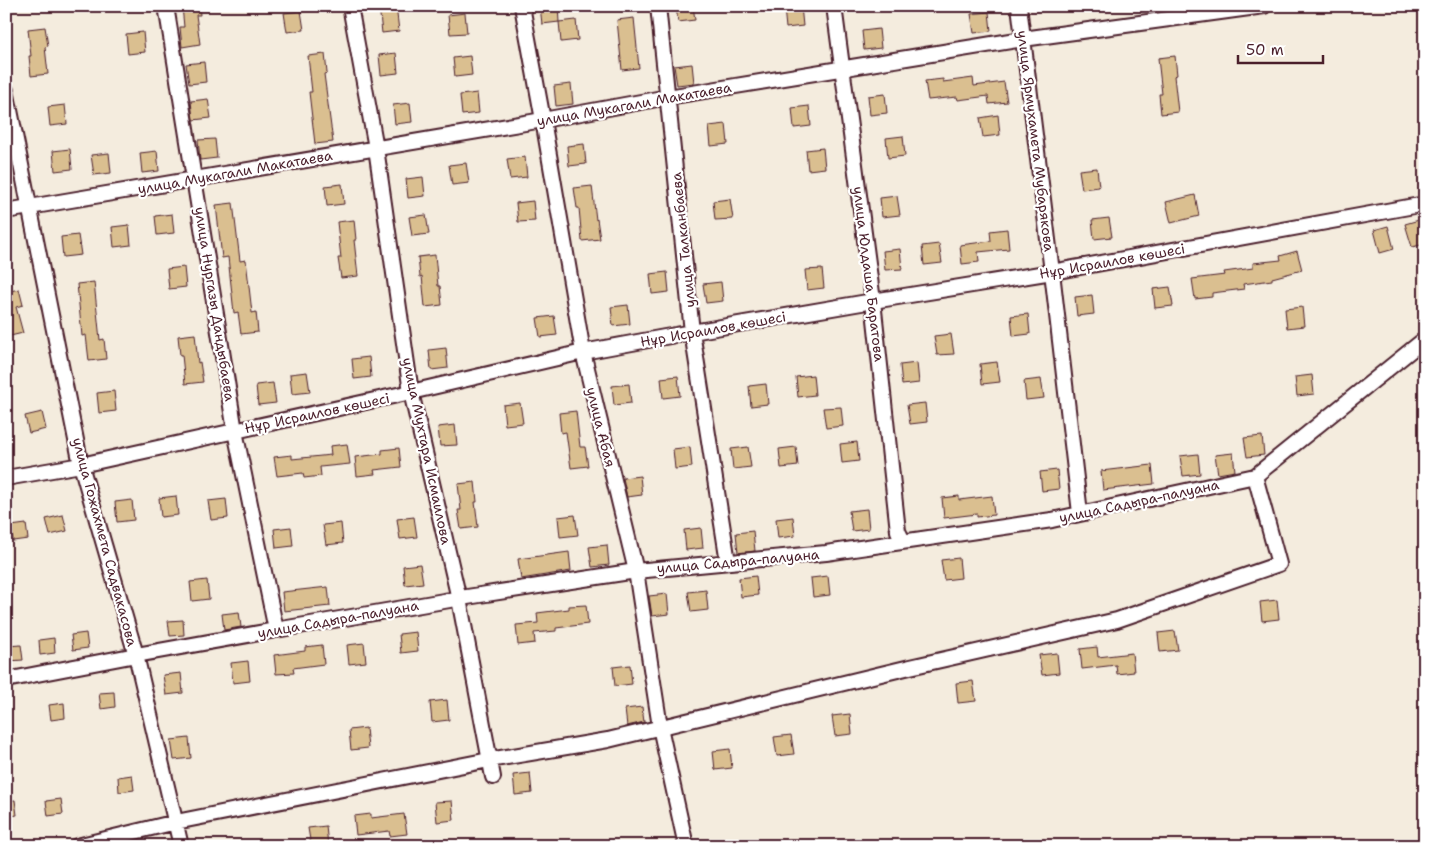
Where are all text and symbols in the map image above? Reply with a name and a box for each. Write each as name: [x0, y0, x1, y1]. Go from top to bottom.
street label: улица Ярмухамета Мубарякова: [1013, 29, 1059, 253]
scale bar: [1238, 32, 1324, 64]
text: 50 m: [1246, 40, 1284, 60]
street label: улица Мукагали Макатаева: [535, 78, 733, 130]
street label: улица Мукагали Макатаева: [136, 146, 334, 198]
street label: улица Талканбаева: [667, 171, 699, 309]
street label: улица Юлдаша Баратова: [849, 185, 889, 363]
street label: улица Нургазы Дандыбаева: [191, 206, 239, 403]
street label: Нұр Исраилов көшесі: [1038, 239, 1186, 283]
street label: Нұр Исраилов көшесі: [639, 307, 787, 351]
street label: улица Мухтара Исмаилова: [398, 356, 456, 546]
street label: улица Абая: [582, 385, 620, 469]
street label: Нұр Исраилов көшесі: [243, 389, 391, 437]
street label: улица Гожахмета Садвакасова: [68, 436, 142, 649]
street label: улица Садыра-палуана: [1057, 475, 1221, 527]
street label: улица Садыра-палуана: [656, 545, 820, 577]
street label: улица Садыра-палуана: [256, 596, 420, 642]

